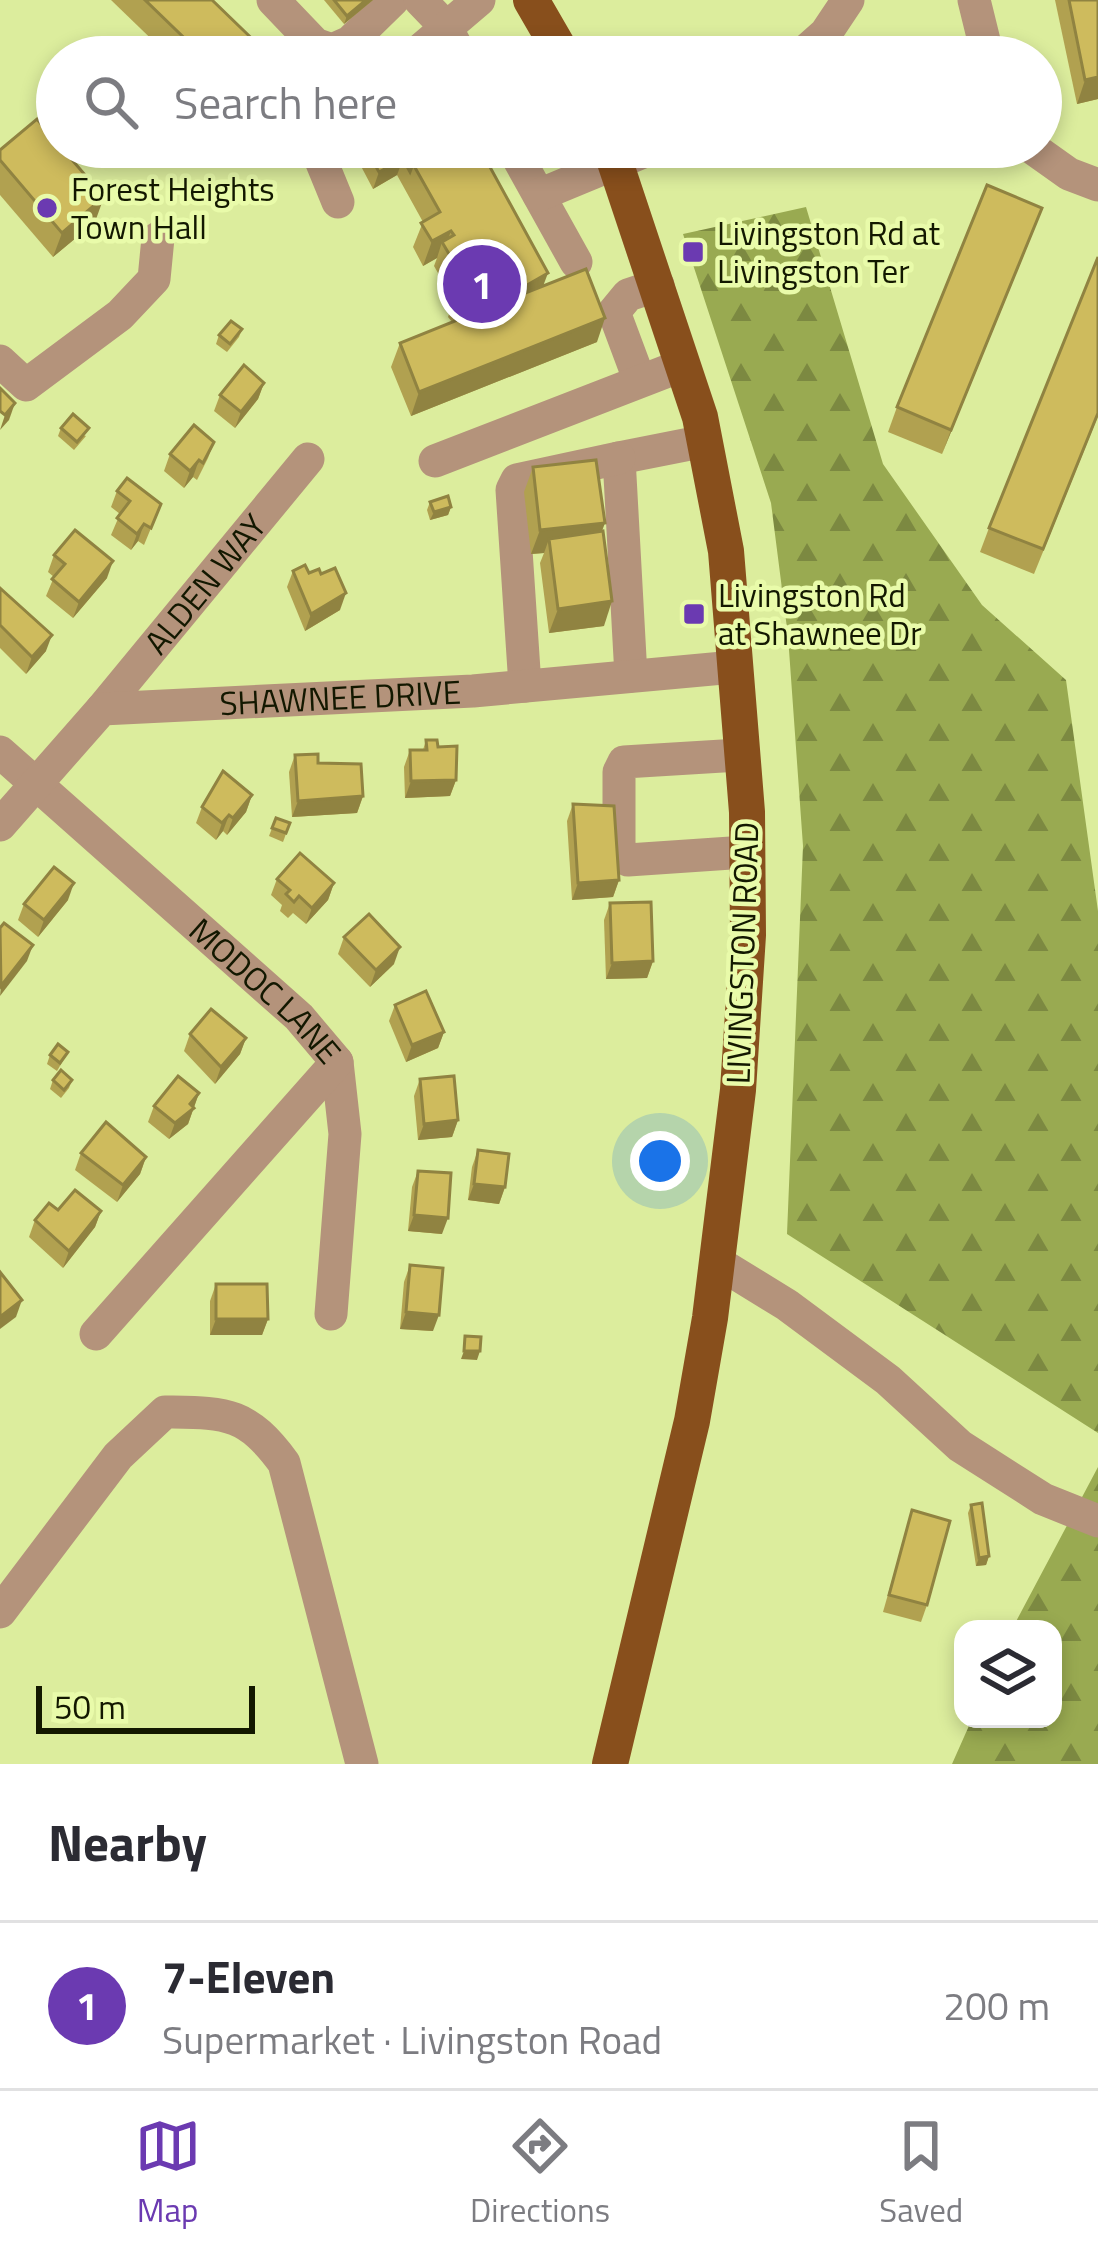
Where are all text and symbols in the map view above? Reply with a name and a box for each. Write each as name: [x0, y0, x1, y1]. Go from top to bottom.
search box: [36, 36, 1062, 168]
text: Search here: [174, 68, 397, 136]
icon: search: [78, 69, 144, 135]
place label: Forest Heights Town Hall: [71, 164, 275, 252]
marker: Forest Heights Town Hall: [34, 195, 60, 221]
place label: Livingston Rd at Livingston Ter: [717, 208, 940, 296]
pin: 1: [443, 239, 521, 329]
marker: Livingston Rd at Livingston Ter: [680, 239, 706, 265]
street label: ALDEN WAY: [132, 503, 278, 665]
place label: Livingston Rd at Shawnee Dr: [718, 570, 922, 658]
marker: Livingston Rd at Shawnee Dr: [681, 601, 707, 627]
street label: SHAWNEE DRIVE: [218, 667, 462, 728]
street label: LIVINGSTON ROAD: [712, 821, 772, 1085]
street label: MODOC LANE: [178, 906, 353, 1075]
your location: [630, 1131, 690, 1191]
map controls: [954, 1620, 1062, 1728]
button: layers: [954, 1620, 1062, 1728]
scale bar: [36, 1680, 255, 1733]
text: 50 m: [54, 1682, 126, 1732]
text: Nearby: [48, 1803, 207, 1881]
text: 7-Eleven: [162, 1942, 335, 2010]
text: 1: [76, 1976, 98, 2035]
text: 200 m: [943, 1976, 1050, 2035]
text: Supermarket · Livingston Road: [162, 2010, 662, 2069]
tab: Map: [135, 2113, 201, 2235]
tab: Directions: [470, 2113, 610, 2235]
tab: Saved: [879, 2113, 963, 2235]

